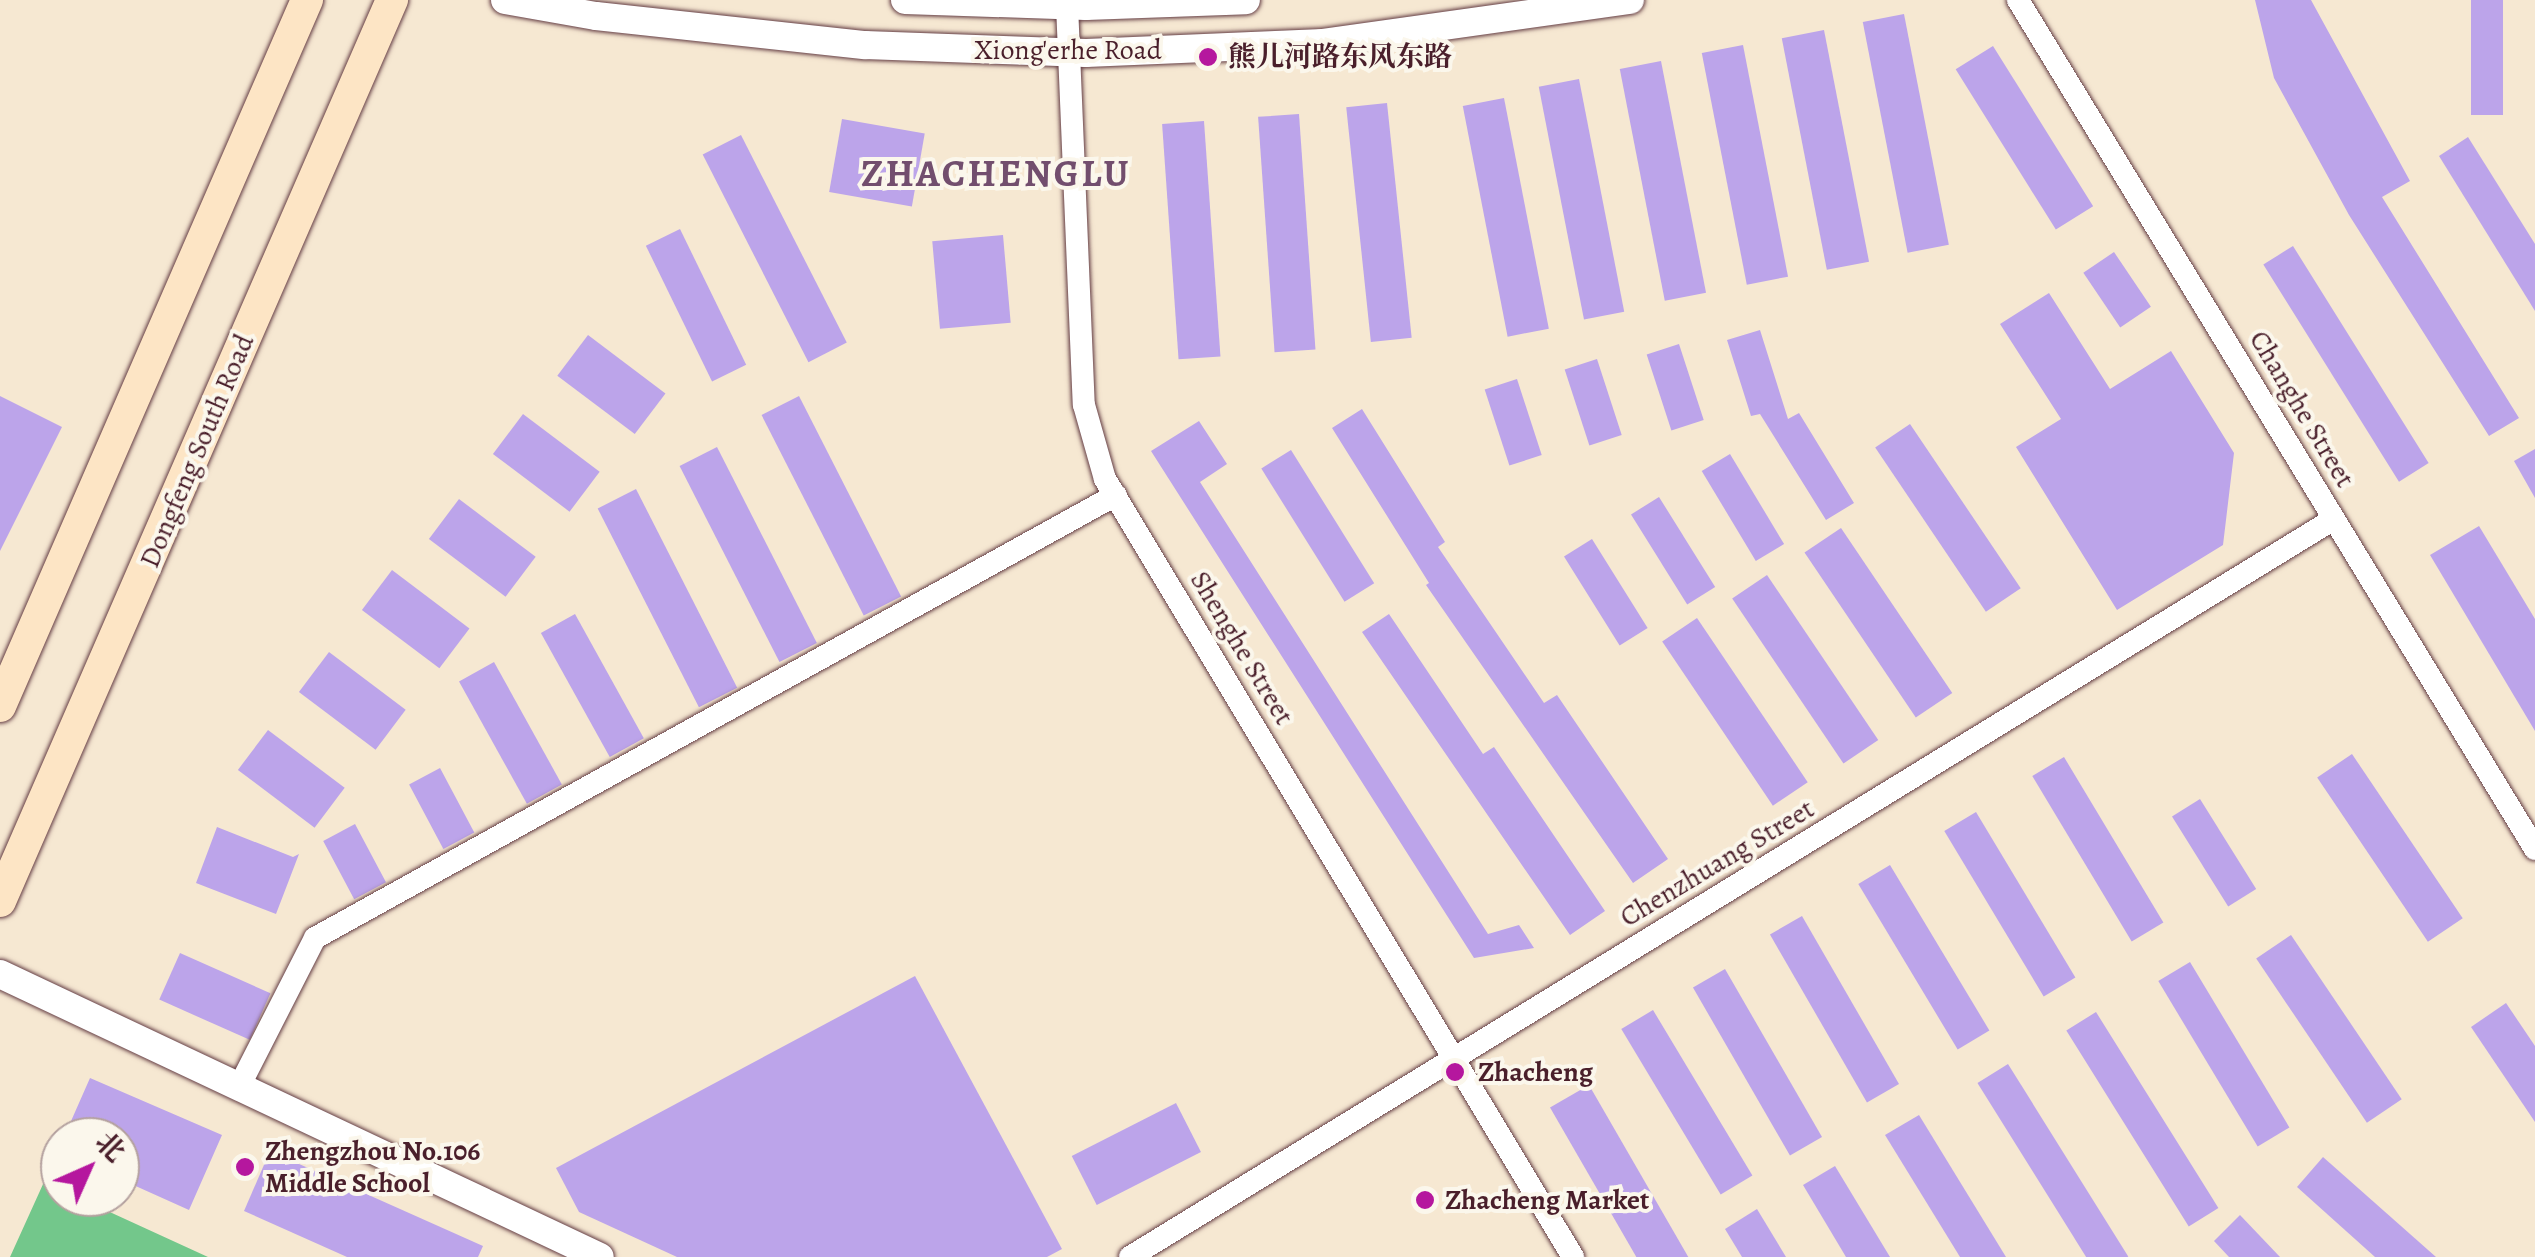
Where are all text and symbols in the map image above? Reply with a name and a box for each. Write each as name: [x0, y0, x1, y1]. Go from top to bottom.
street label: Xiong'erhe Road: [974, 33, 1162, 67]
place label: 熊儿河路东风东路: [1228, 40, 1452, 74]
marker: 熊儿河路东风东路: [1197, 46, 1219, 68]
district label: ZHACHENGLU: [861, 151, 1131, 197]
street label: Changhe Street: [2242, 325, 2362, 493]
street label: Dongfeng South Road: [133, 329, 261, 573]
street label: Shenghe Street: [1183, 565, 1301, 731]
street label: Chenzhuang Street: [1614, 792, 1820, 934]
place label: Zhacheng: [1478, 1055, 1593, 1089]
marker: Zhacheng: [1442, 1059, 1468, 1085]
north arrow: [40, 1117, 140, 1217]
text: 北: [86, 1124, 133, 1171]
place label: Zhengzhou No.106 Middle School: [265, 1134, 480, 1200]
marker: Zhengzhou No.106 Middle School: [234, 1156, 256, 1178]
place label: Zhacheng Market: [1445, 1183, 1649, 1217]
marker: Zhacheng Market: [1414, 1189, 1436, 1211]

